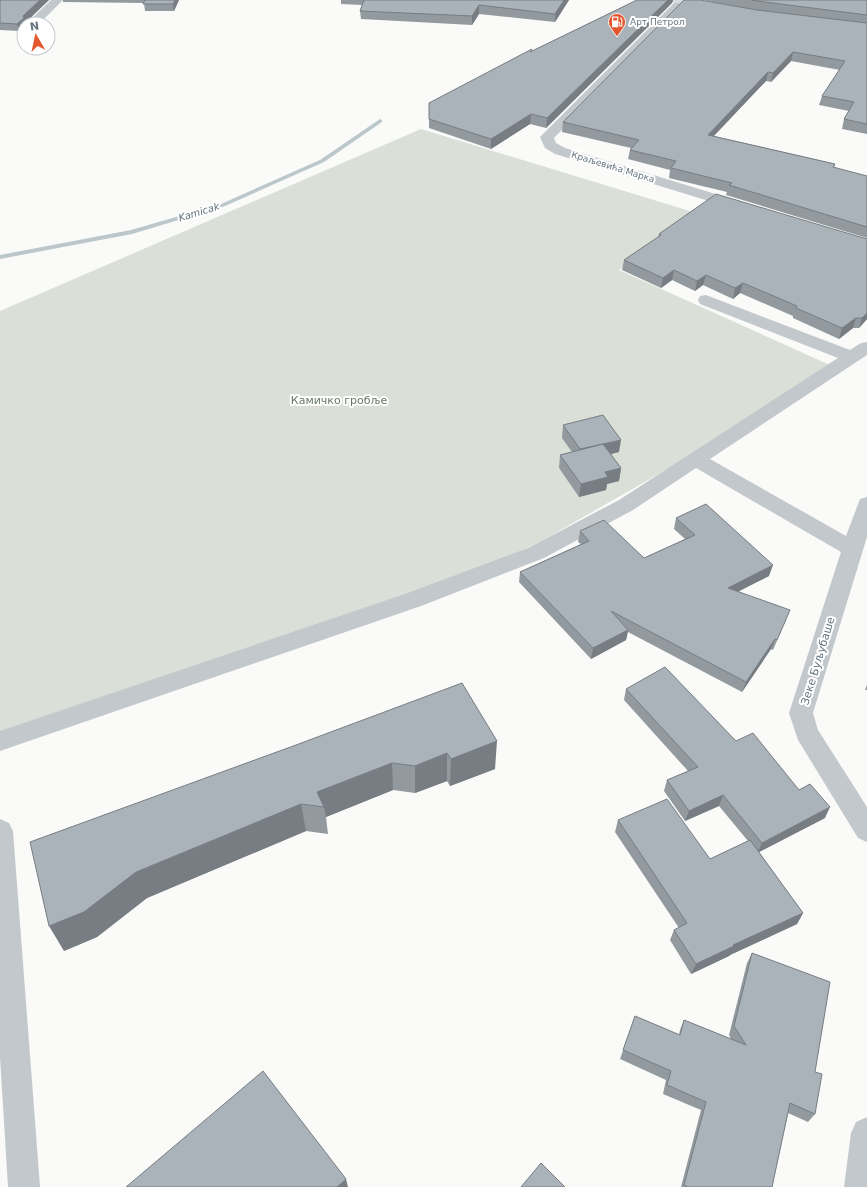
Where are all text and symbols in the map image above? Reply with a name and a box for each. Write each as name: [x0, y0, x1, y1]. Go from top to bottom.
fuel station icon: Арт Петрол: [607, 12, 627, 37]
north arrow: [16, 16, 56, 56]
place label: Арт Петрол: [630, 17, 685, 27]
text: N: [29, 19, 40, 34]
street label: Краљевића Марка: [570, 150, 656, 184]
water label: Kamicak: [177, 200, 222, 223]
park label: Камичко гробље: [291, 394, 387, 407]
street label: Зеке Буљубаше: [798, 615, 838, 707]

